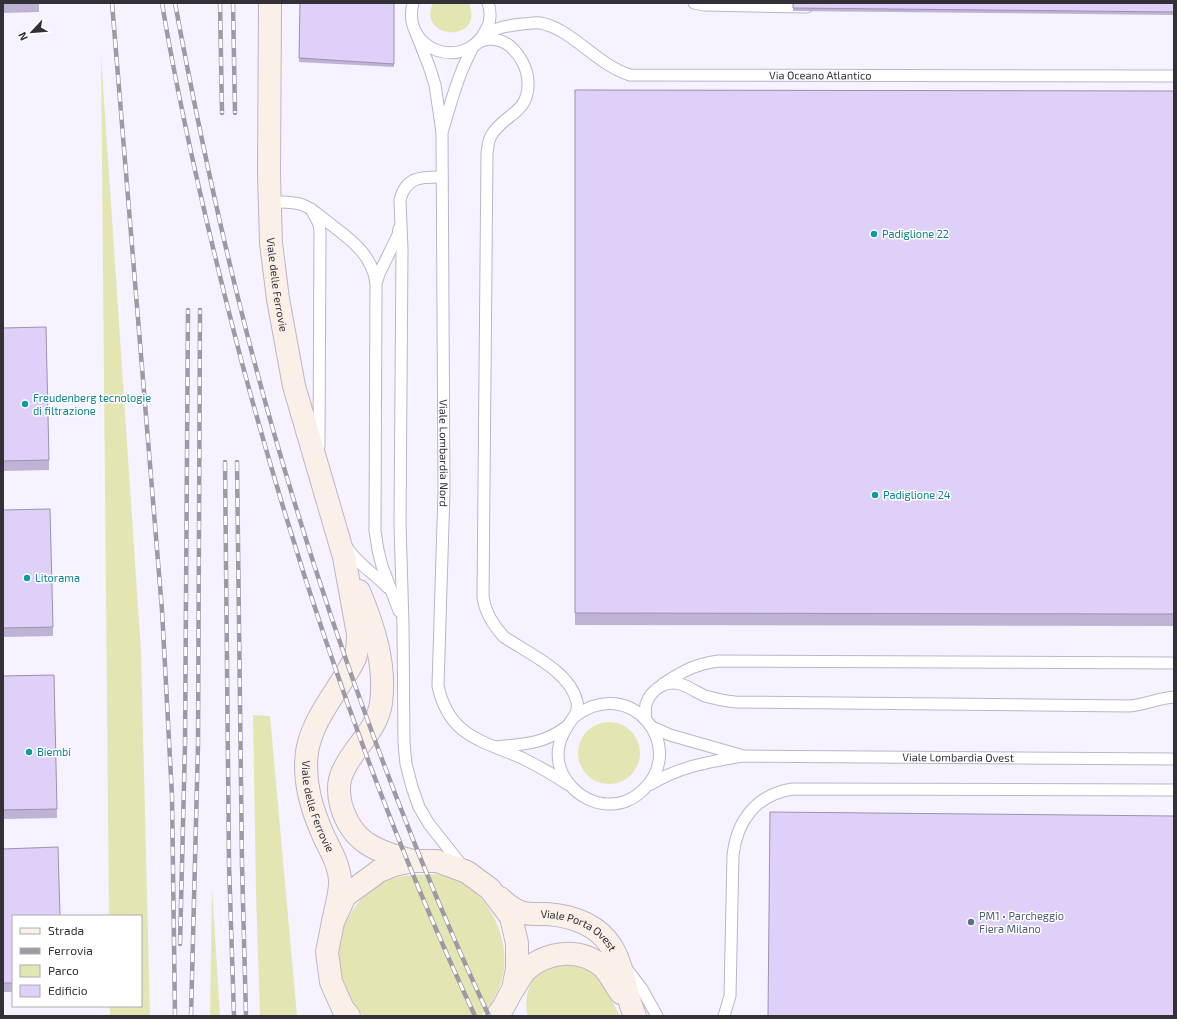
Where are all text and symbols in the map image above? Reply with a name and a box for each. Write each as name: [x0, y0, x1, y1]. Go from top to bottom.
north arrow: [12, 12, 52, 52]
text: N: [15, 30, 30, 43]
street label: Via Oceano Atlantico: [769, 68, 872, 81]
place label: Padiglione 22: [882, 227, 949, 240]
marker: Padiglione 22: [869, 229, 879, 239]
street label: Viale delle Ferrovie: [265, 237, 291, 333]
place label: Freudenberg tecnologie di filtrazione: [33, 391, 151, 417]
marker: Freudenberg tecnologie di filtrazione: [20, 399, 30, 409]
street label: Viale Lombardia Nord: [437, 399, 451, 507]
place label: Padiglione 24: [883, 488, 951, 501]
marker: Padiglione 24: [870, 490, 880, 500]
place label: Litorama: [35, 571, 80, 584]
marker: Litorama: [22, 573, 32, 583]
place label: Biembi: [37, 745, 71, 758]
marker: Biembi: [24, 747, 34, 757]
street label: Viale Lombardia Ovest: [902, 750, 1014, 764]
street label: Viale delle Ferrovie: [300, 760, 338, 854]
street label: Viale Porta Ovest: [540, 907, 620, 953]
place label: PM1 • Parcheggio Fiera Milano: [979, 909, 1064, 935]
legend: [12, 915, 142, 1007]
marker: PM1 • Parcheggio Fiera Milano: [966, 917, 976, 927]
text: Strada: [48, 923, 84, 937]
text: Ferrovia: [48, 943, 93, 957]
text: Parco: [48, 963, 79, 977]
text: Edificio: [48, 983, 88, 997]

